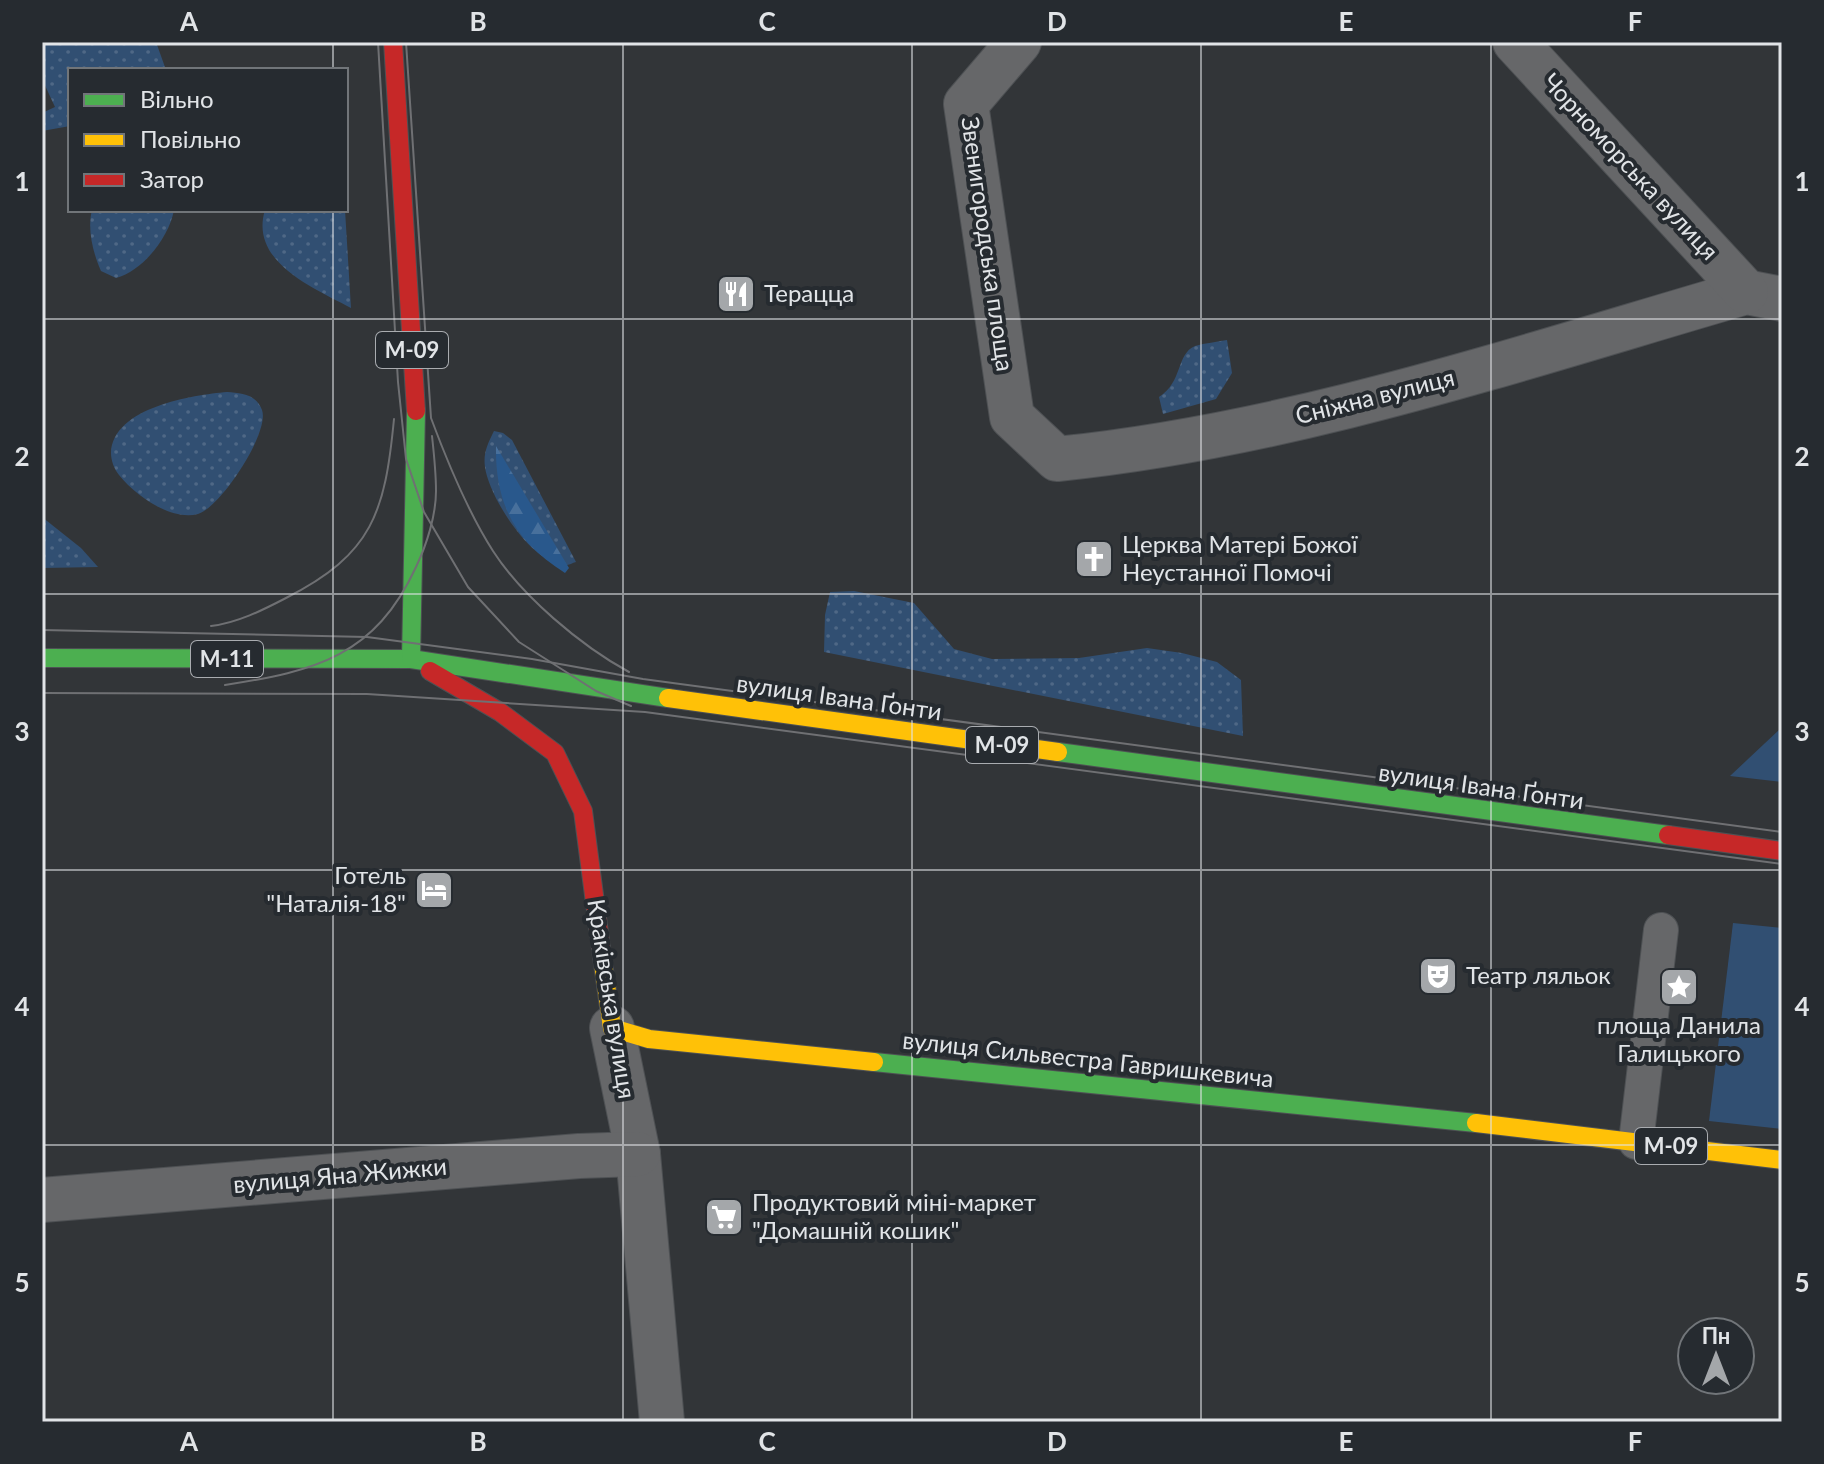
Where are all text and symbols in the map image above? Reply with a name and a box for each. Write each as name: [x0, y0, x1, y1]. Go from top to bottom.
text: A: [179, 5, 199, 37]
text: B: [469, 5, 487, 37]
text: C: [758, 5, 776, 37]
text: D: [1047, 5, 1067, 37]
text: E: [1339, 5, 1353, 37]
text: F: [1628, 5, 1642, 37]
street label: Чорноморська вулиця: [1537, 67, 1725, 265]
legend: [68, 68, 348, 212]
text: Вільно: [140, 84, 214, 113]
street label: Звенигородська площа: [956, 115, 1021, 373]
text: Повільно: [140, 124, 241, 153]
text: Затор: [140, 164, 204, 193]
text: 1: [14, 165, 30, 197]
text: 1: [1794, 165, 1810, 197]
restaurant icon: Терацца: [715, 273, 757, 315]
place label: Терацца: [764, 278, 854, 307]
road number: М-09: [376, 332, 448, 368]
street label: Сніжна вулиця: [1292, 362, 1457, 429]
text: 2: [14, 440, 30, 472]
text: 2: [1794, 440, 1810, 472]
place label: Церква Матері Божої Неустанної Помочі: [1122, 529, 1359, 586]
church icon: Церква Матері Божої Неустанної Помочі: [1073, 538, 1115, 580]
road number: М-11: [191, 641, 263, 677]
street label: вулиця Івана Ґонти: [735, 668, 944, 725]
text: 3: [14, 715, 30, 747]
text: 3: [1794, 715, 1810, 747]
road number: М-09: [966, 727, 1038, 763]
street label: вулиця Івана Ґонти: [1377, 757, 1586, 814]
place label: Готель "Наталія-18": [266, 860, 406, 917]
hotel icon: Готель "Наталія-18": [413, 869, 455, 911]
street label: Краківська вулиця: [582, 897, 643, 1101]
theatre icon: Театр ляльок: [1417, 955, 1459, 997]
place label: Театр ляльок: [1466, 960, 1611, 989]
place icon: площа Данила Галицького: [1658, 966, 1700, 1008]
text: 4: [14, 990, 30, 1022]
text: 4: [1794, 990, 1810, 1022]
place label: площа Данила Галицького: [1597, 1010, 1761, 1067]
street label: вулиця Сильвестра Гавришкевича: [901, 1025, 1275, 1092]
road number: М-09: [1635, 1128, 1707, 1164]
street label: вулиця Яна Жижки: [232, 1151, 448, 1198]
place label: Продуктовий міні-маркет "Домашній кошик": [752, 1187, 1036, 1244]
supermarket icon: Продуктовий міні-маркет "Домашній кошик": [703, 1196, 745, 1238]
text: 5: [14, 1266, 30, 1298]
text: 5: [1794, 1266, 1810, 1298]
north arrow: [1676, 1316, 1756, 1396]
text: Пн: [1702, 1322, 1730, 1349]
text: A: [179, 1425, 199, 1457]
text: B: [469, 1425, 487, 1457]
text: C: [758, 1425, 776, 1457]
text: D: [1047, 1425, 1067, 1457]
text: E: [1339, 1425, 1353, 1457]
text: F: [1628, 1425, 1642, 1457]

